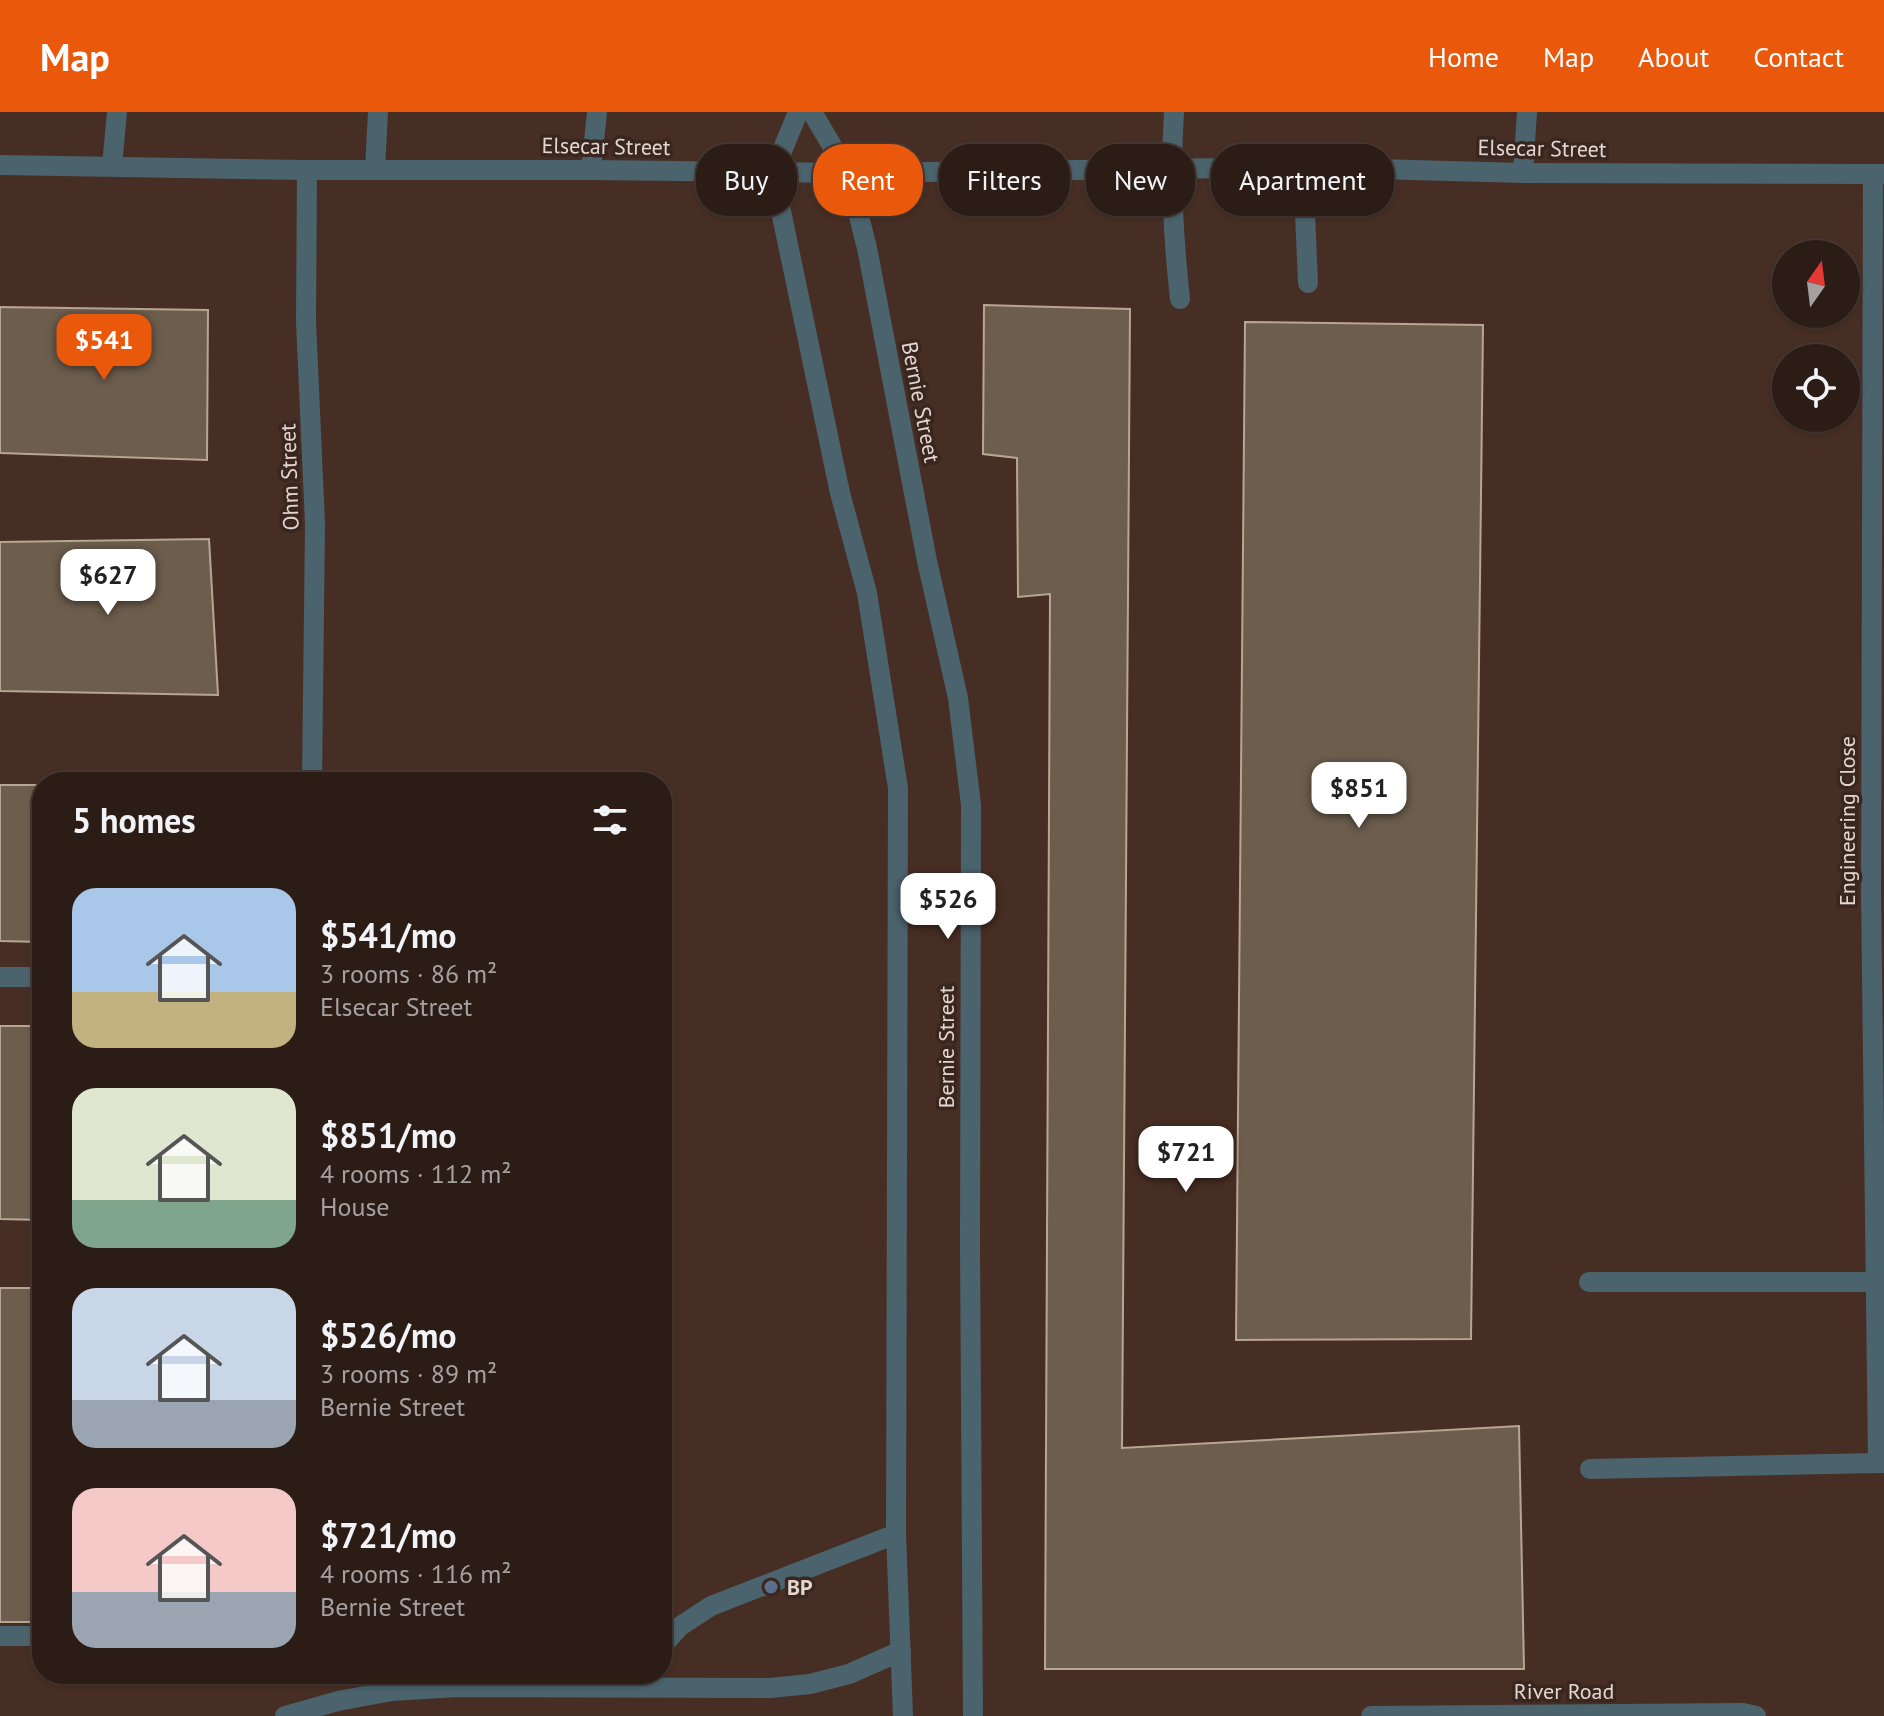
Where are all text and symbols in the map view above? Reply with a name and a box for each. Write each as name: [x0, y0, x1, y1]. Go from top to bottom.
text: Map: [40, 32, 110, 81]
text: Home: [1428, 38, 1499, 75]
text: Map: [1543, 38, 1594, 75]
text: About: [1638, 38, 1709, 75]
text: Contact: [1753, 38, 1844, 75]
street label: Elsecar Street: [541, 131, 671, 161]
street label: Elsecar Street: [1477, 133, 1607, 163]
chip: Buy: [696, 144, 797, 216]
chip: Rent: [813, 144, 923, 216]
chip: Filters: [939, 144, 1070, 216]
chip: New: [1086, 144, 1195, 216]
chip: Apartment: [1211, 144, 1394, 216]
north arrow: [1772, 240, 1860, 328]
map controls: [1772, 240, 1860, 432]
pin: $541: [57, 314, 151, 382]
text: $541: [75, 323, 133, 356]
street label: Bernie Street: [896, 339, 947, 465]
button: locate: [1772, 344, 1860, 432]
street label: Ohm Street: [273, 423, 305, 531]
pin: $627: [61, 549, 155, 617]
text: $627: [79, 558, 137, 591]
street label: Engineering Close: [1833, 736, 1861, 906]
pin: $851: [1312, 762, 1406, 830]
text: $851: [1330, 771, 1388, 804]
text: 5 homes: [72, 798, 196, 842]
icon: filters: [588, 798, 632, 842]
pin: $526: [901, 873, 995, 941]
text: $526: [919, 882, 977, 915]
text: $541/mo: [320, 913, 457, 957]
icon: home: [136, 920, 232, 1016]
text: 3 rooms · 86 m²: [320, 957, 497, 990]
street label: Bernie Street: [932, 985, 960, 1108]
text: Elsecar Street: [320, 990, 472, 1023]
text: $851/mo: [320, 1113, 457, 1157]
icon: home: [136, 1120, 232, 1216]
pin: $721: [1139, 1126, 1233, 1194]
text: $721: [1157, 1135, 1215, 1168]
text: 4 rooms · 112 m²: [320, 1157, 512, 1190]
text: House: [320, 1190, 390, 1223]
text: $526/mo: [320, 1313, 457, 1357]
icon: home: [136, 1320, 232, 1416]
text: 3 rooms · 89 m²: [320, 1357, 497, 1390]
text: Bernie Street: [320, 1390, 465, 1423]
text: $721/mo: [320, 1513, 457, 1557]
icon: home: [136, 1520, 232, 1616]
text: 4 rooms · 116 m²: [320, 1557, 512, 1590]
place label: BP: [787, 1573, 813, 1601]
marker: BP: [762, 1578, 780, 1596]
text: Bernie Street: [320, 1590, 465, 1623]
street label: River Road: [1514, 1677, 1614, 1705]

